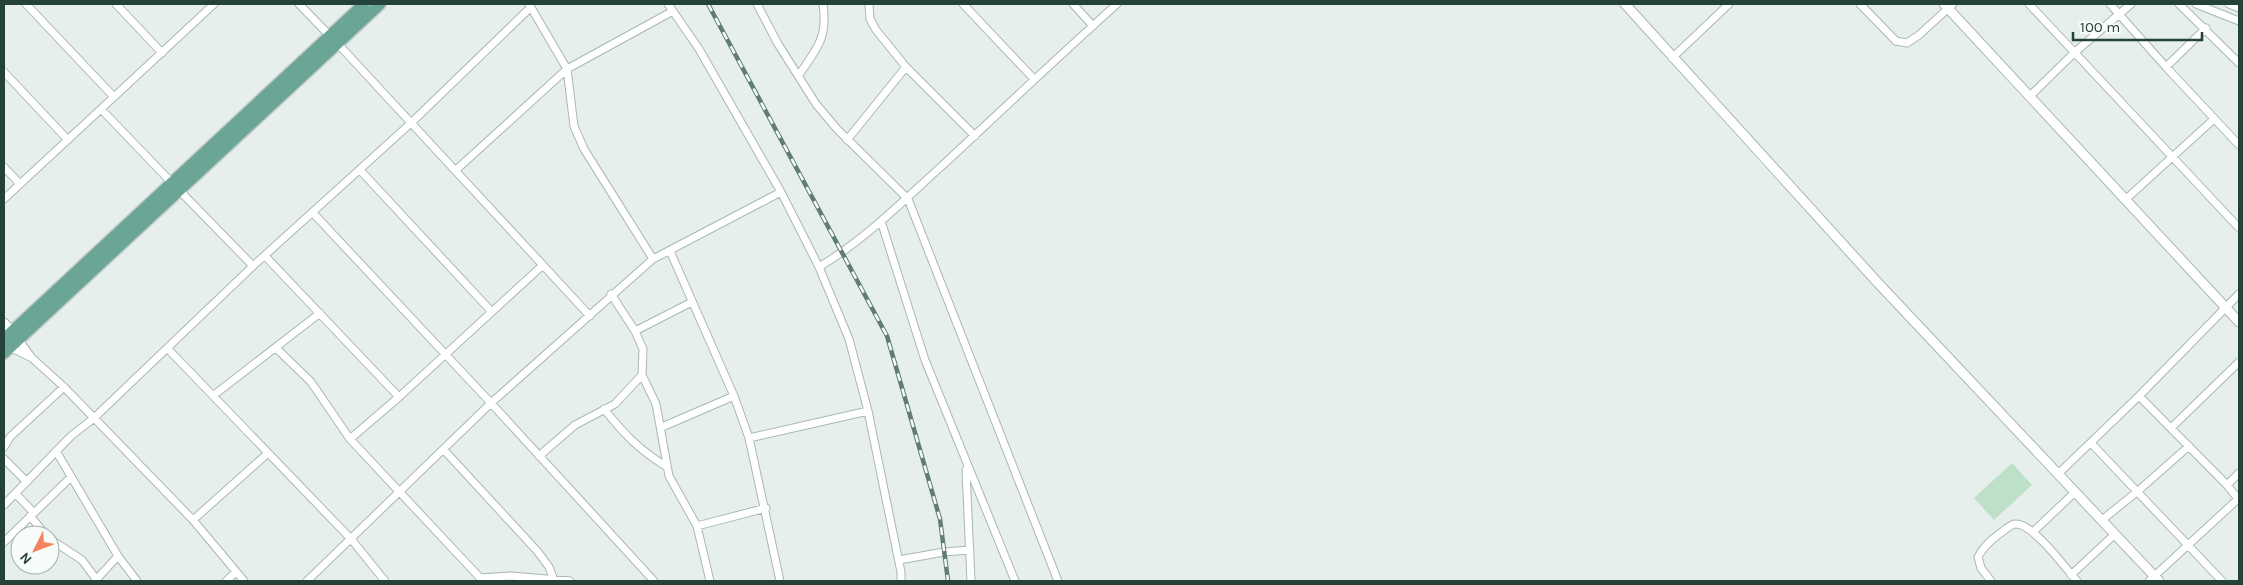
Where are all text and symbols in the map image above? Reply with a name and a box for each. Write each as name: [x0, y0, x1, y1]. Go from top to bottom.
scale bar: [2073, 10, 2202, 42]
text: 100 m: [2080, 18, 2120, 36]
north arrow: [10, 525, 60, 575]
text: N: [16, 549, 35, 568]

